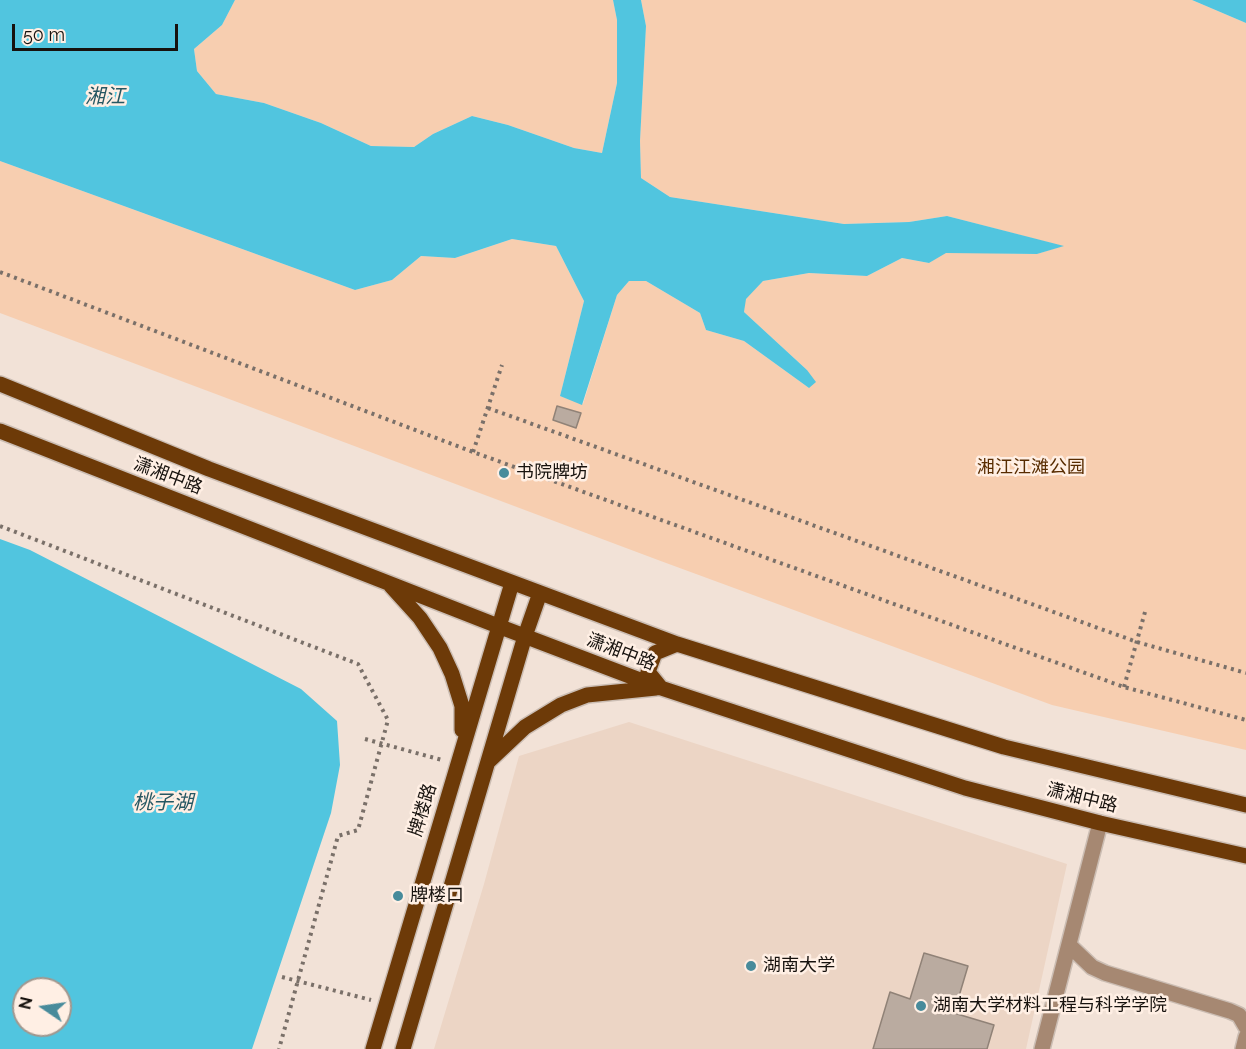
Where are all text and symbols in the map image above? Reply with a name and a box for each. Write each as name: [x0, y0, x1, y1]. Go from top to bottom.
scale bar: [15, 12, 182, 50]
text: 50 m: [23, 24, 65, 45]
water label: 湘江: [85, 85, 125, 109]
street label: 潇湘中路: [131, 453, 205, 499]
park label: 湘江江滩公园: [977, 457, 1085, 479]
place label: 书院牌坊: [516, 462, 588, 484]
marker: 书院牌坊: [497, 466, 511, 480]
street label: 潇湘中路: [584, 629, 658, 675]
street label: 潇湘中路: [1044, 779, 1120, 817]
street label: 牌楼路: [405, 781, 441, 839]
water label: 桃子湖: [133, 791, 193, 815]
place label: 牌楼口: [410, 885, 464, 907]
marker: 牌楼口: [391, 889, 405, 903]
place label: 湖南大学: [763, 955, 835, 977]
marker: 湖南大学: [744, 959, 758, 973]
north arrow: [12, 977, 72, 1037]
text: N: [15, 995, 37, 1011]
place label: 湖南大学材料工程与科学学院: [933, 995, 1167, 1017]
marker: 湖南大学材料工程与科学学院: [914, 999, 928, 1013]

